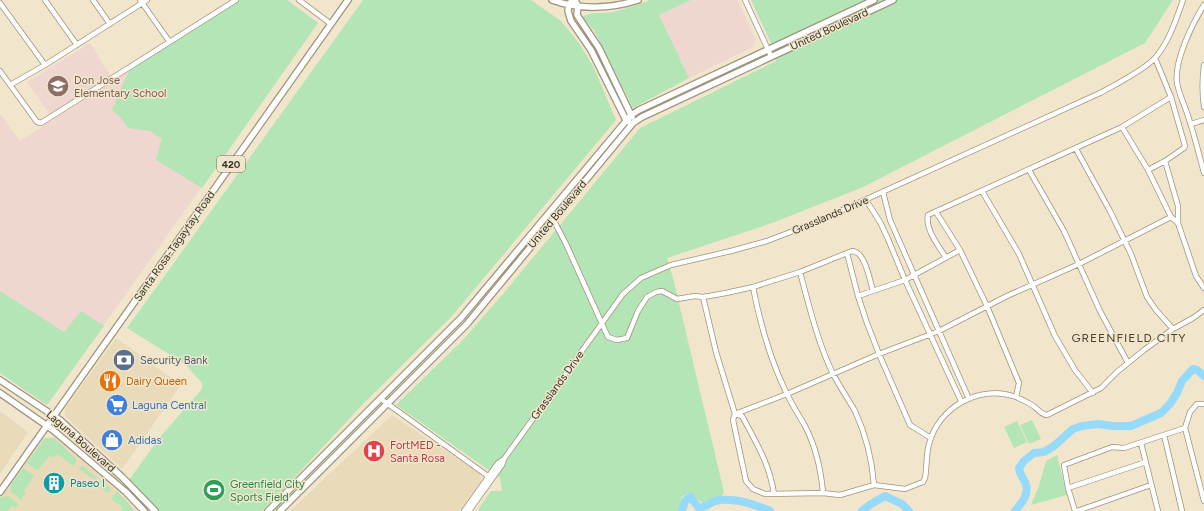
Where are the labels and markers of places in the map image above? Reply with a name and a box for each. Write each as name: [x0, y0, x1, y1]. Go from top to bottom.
school or university icon: Don Jose Elementary School: [45, 73, 71, 99]
place label: Don Jose Elementary School: [74, 74, 166, 100]
bank icon: Security Bank: [111, 347, 137, 373]
place label: Security Bank: [140, 354, 208, 367]
restaurant icon: Dairy Queen: [97, 368, 123, 394]
place label: Dairy Queen: [126, 375, 187, 388]
supermarket icon: Laguna Central: [104, 392, 130, 418]
place label: Laguna Central: [132, 399, 206, 412]
shop icon: Adidas: [99, 427, 125, 453]
place label: Adidas: [128, 434, 162, 447]
hospital icon: FortMED - Santa Rosa: [361, 438, 387, 464]
place label: FortMED - Santa Rosa: [390, 439, 445, 465]
building icon: Paseo I: [41, 470, 67, 496]
place label: Paseo I: [70, 477, 105, 490]
sports icon: Greenfield City Sports Field: [201, 477, 227, 503]
place label: Greenfield City Sports Field: [230, 478, 305, 504]

